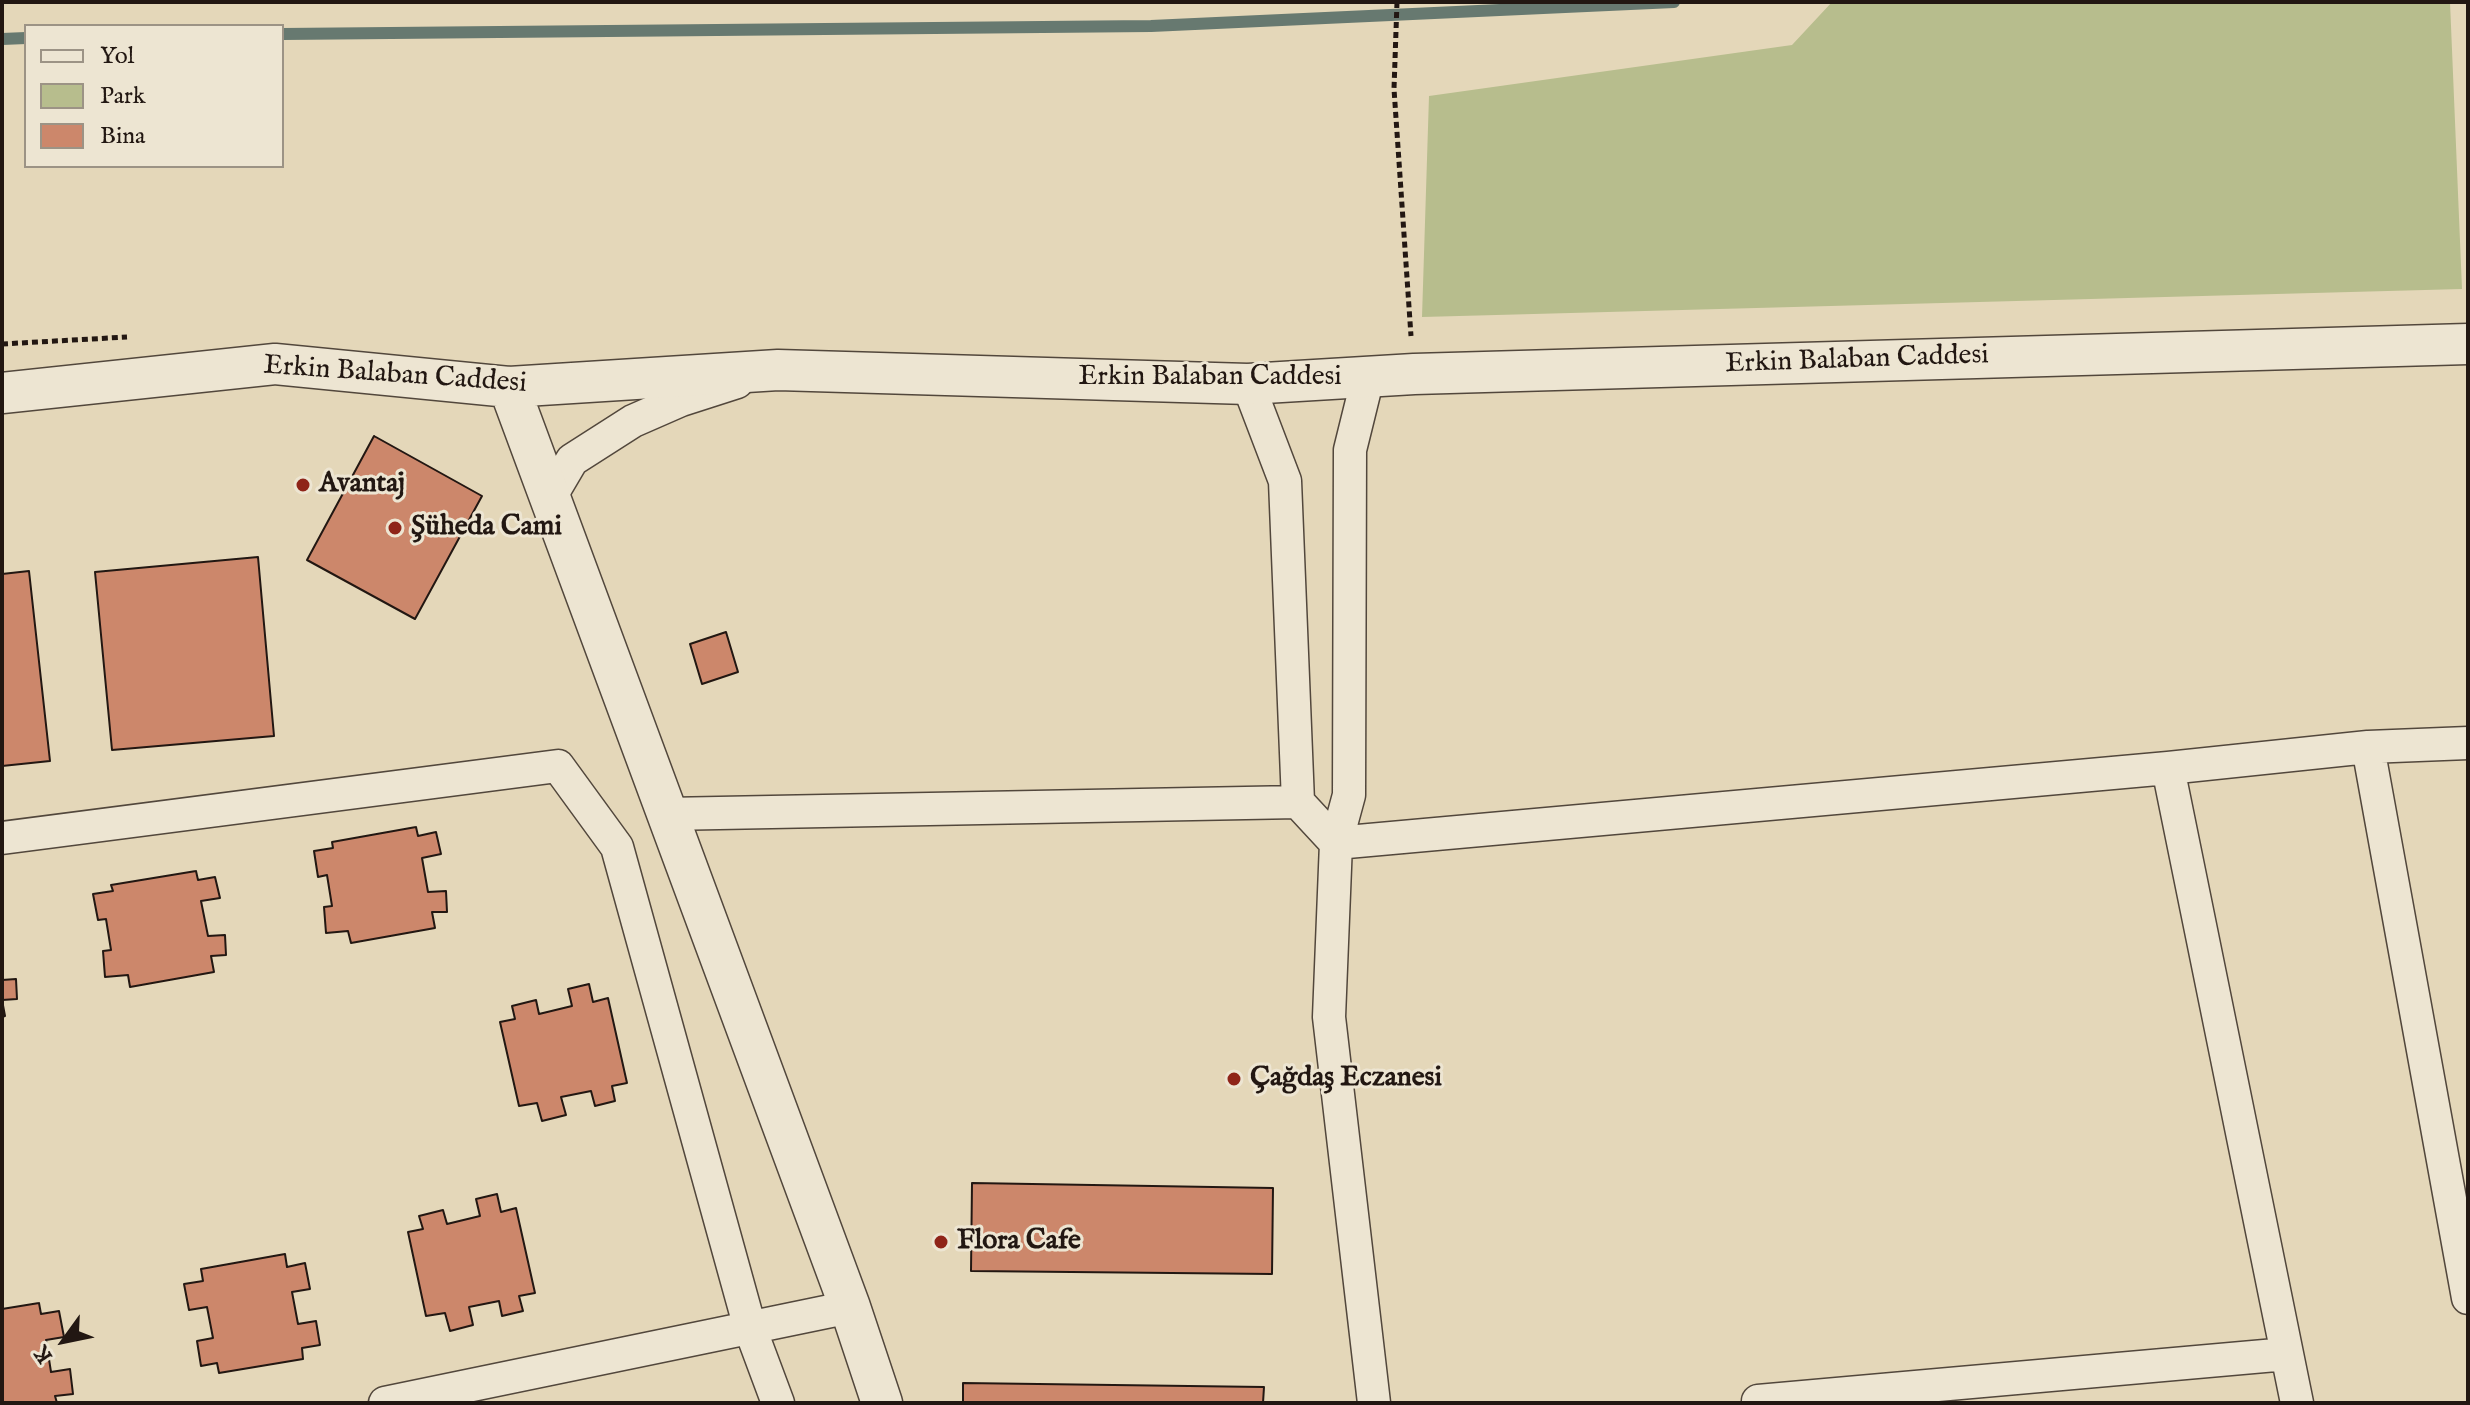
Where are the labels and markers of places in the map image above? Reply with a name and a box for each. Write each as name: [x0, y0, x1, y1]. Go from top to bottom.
place label: Avantaj: [319, 468, 405, 502]
marker: Avantaj: [294, 476, 312, 494]
place label: Şüheda Cami: [411, 511, 562, 545]
marker: Şüheda Cami: [386, 519, 404, 537]
place label: Çağdaş Eczanesi: [1250, 1062, 1442, 1096]
marker: Çağdaş Eczanesi: [1225, 1070, 1243, 1088]
place label: Flora Cafe: [957, 1225, 1081, 1259]
marker: Flora Cafe: [932, 1233, 950, 1251]

